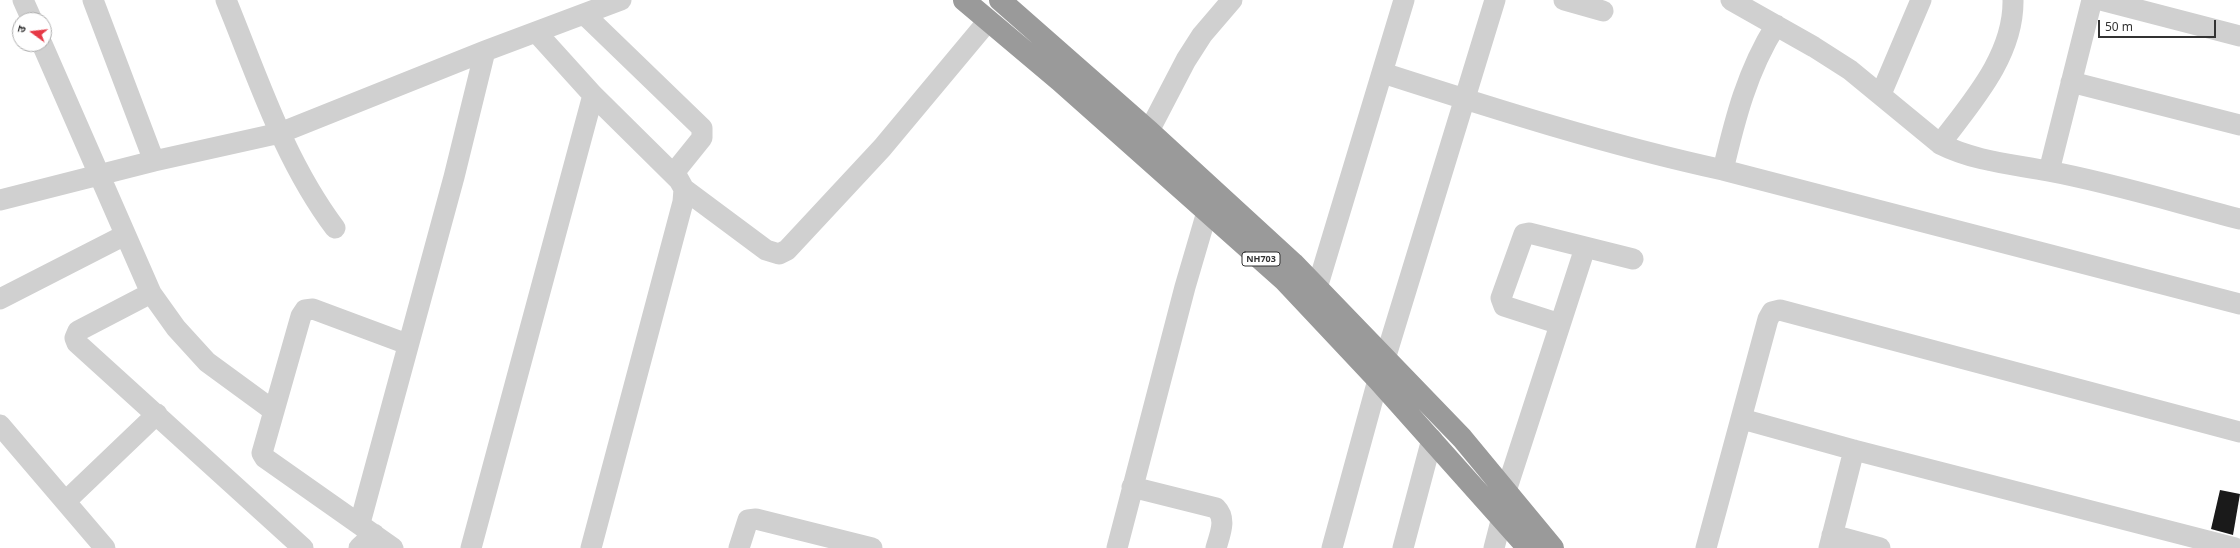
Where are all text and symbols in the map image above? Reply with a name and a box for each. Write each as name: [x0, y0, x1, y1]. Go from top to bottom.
north arrow: [12, 12, 52, 52]
scale bar: [2100, 12, 2218, 38]
text: 50 m: [2105, 18, 2133, 35]
text: उ: [13, 24, 29, 34]
road number: NH703: [1242, 252, 1280, 266]

